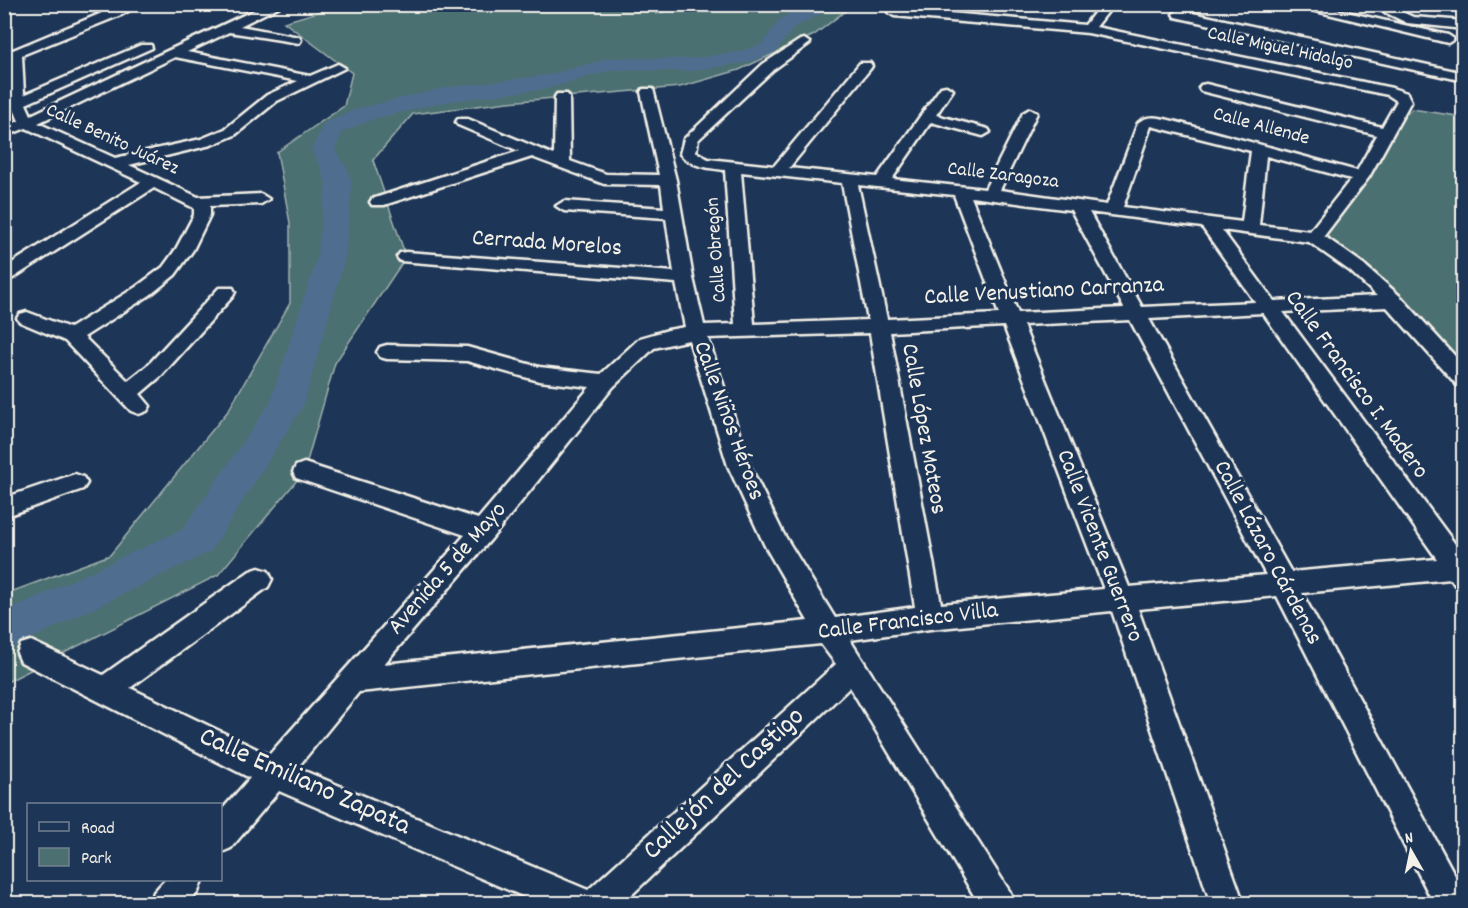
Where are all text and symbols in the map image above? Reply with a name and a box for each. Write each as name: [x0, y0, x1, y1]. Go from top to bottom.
street label: Calle Miguel Hidalgo: [1205, 20, 1355, 78]
street label: Calle Benito Juárez: [41, 97, 183, 183]
street label: Calle Allende: [1210, 101, 1313, 153]
street label: Calle Zaragoza: [946, 155, 1061, 197]
street label: Calle Obregón: [699, 196, 735, 304]
street label: Cerrada Morelos: [471, 222, 623, 266]
street label: Calle Venustiano Carranza: [923, 269, 1165, 315]
street label: Calle Francisco I. Madero: [1276, 284, 1436, 486]
street label: Calle Niños Héroes: [683, 337, 773, 505]
street label: Calle López Mateos: [891, 341, 955, 517]
street label: Calle Vicente Guerrero: [1047, 445, 1151, 647]
street label: Calle Lázaro Cárdenas: [1204, 455, 1330, 651]
street label: Avenida 5 de Mayo: [380, 495, 516, 643]
street label: Calle Francisco Villa: [816, 594, 1001, 650]
street label: Callejón del Castigo: [635, 699, 815, 871]
street label: Calle Emiliano Zapata: [192, 718, 417, 848]
legend: [27, 803, 222, 881]
text: Road: [81, 817, 115, 842]
north arrow: [1381, 821, 1441, 881]
text: N: [1403, 827, 1415, 851]
text: Park: [81, 847, 112, 872]

